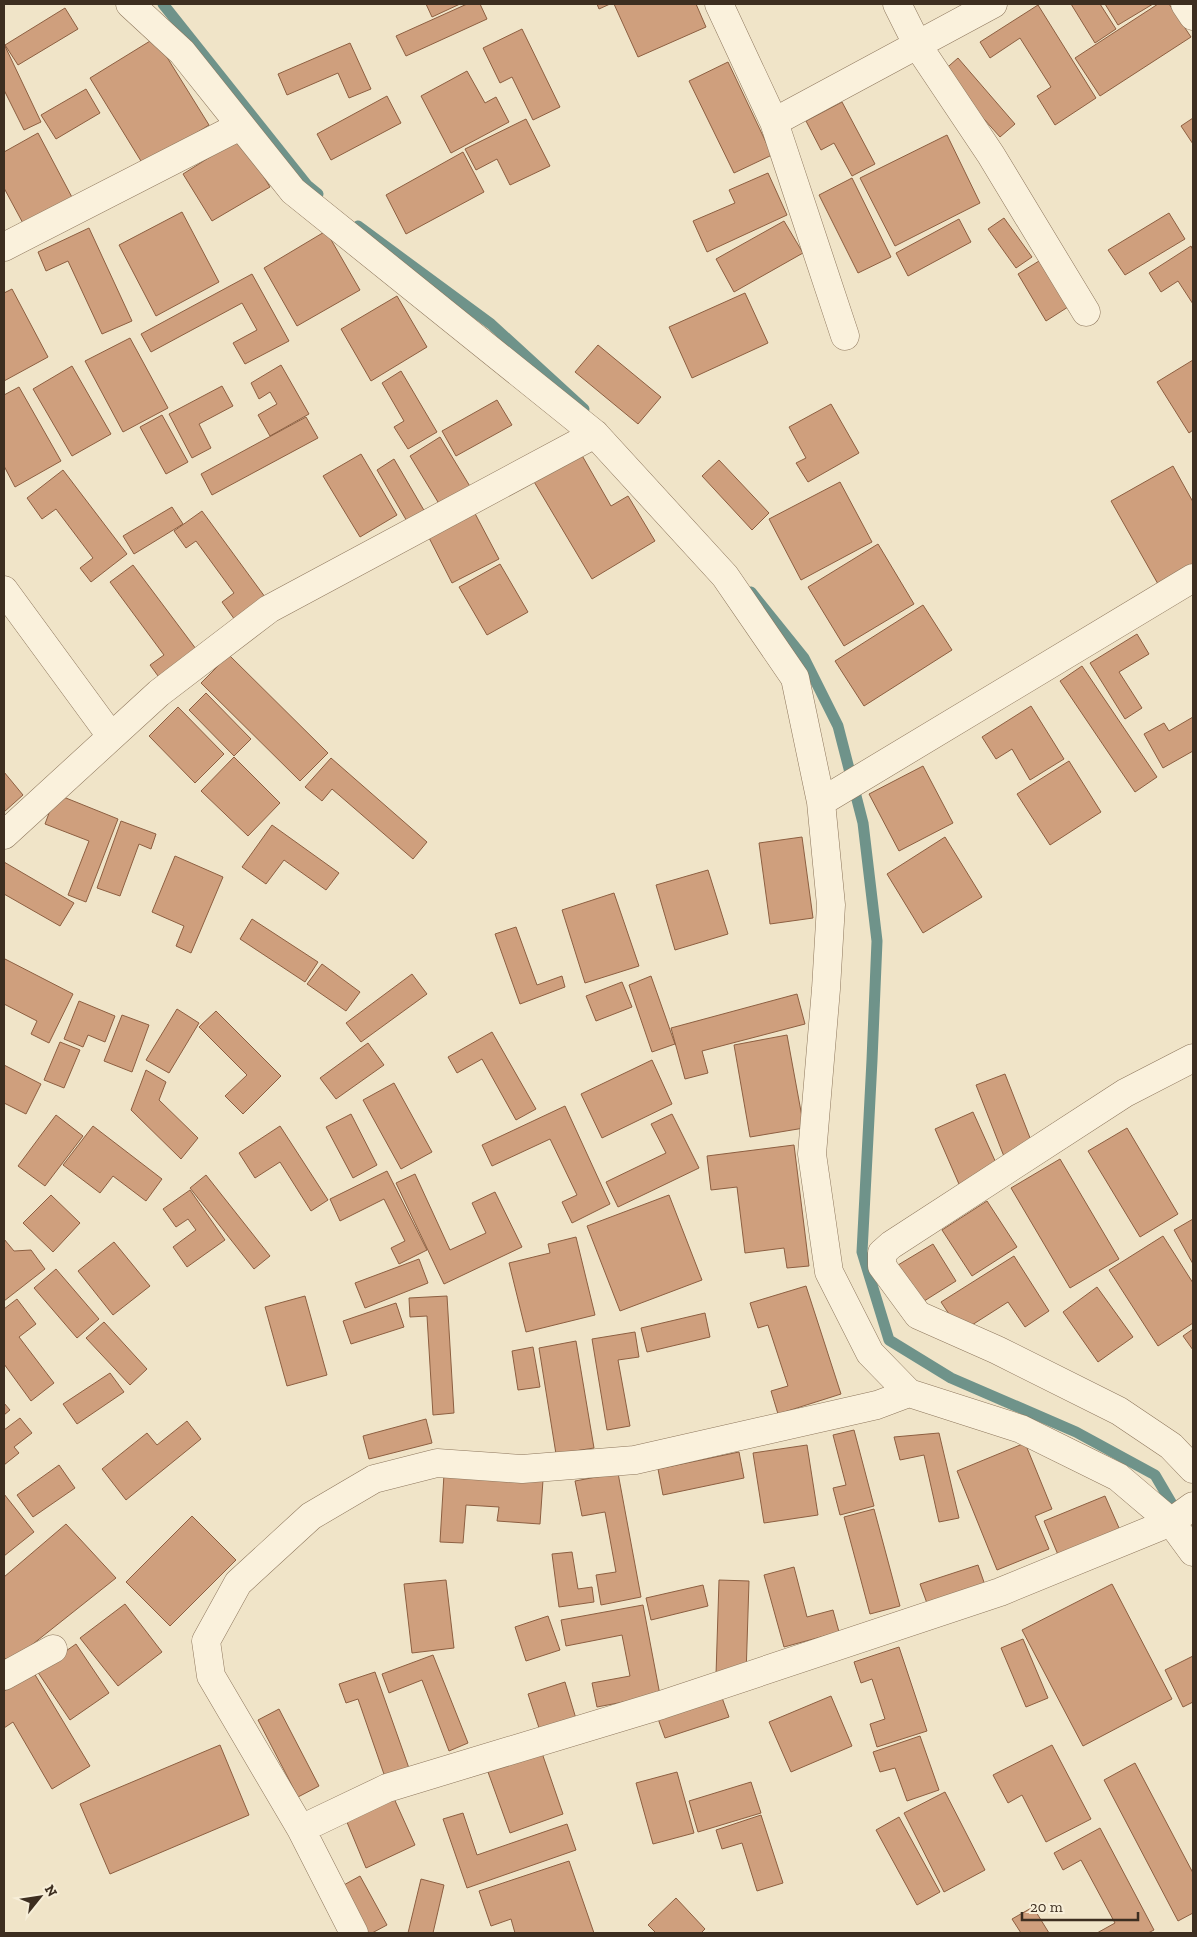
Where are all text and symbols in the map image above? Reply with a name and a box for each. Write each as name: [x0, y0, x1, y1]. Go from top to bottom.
north arrow: [15, 1872, 65, 1922]
text: N: [41, 1882, 61, 1900]
scale bar: [1022, 1890, 1138, 1922]
text: 20 m: [1030, 1898, 1063, 1916]

